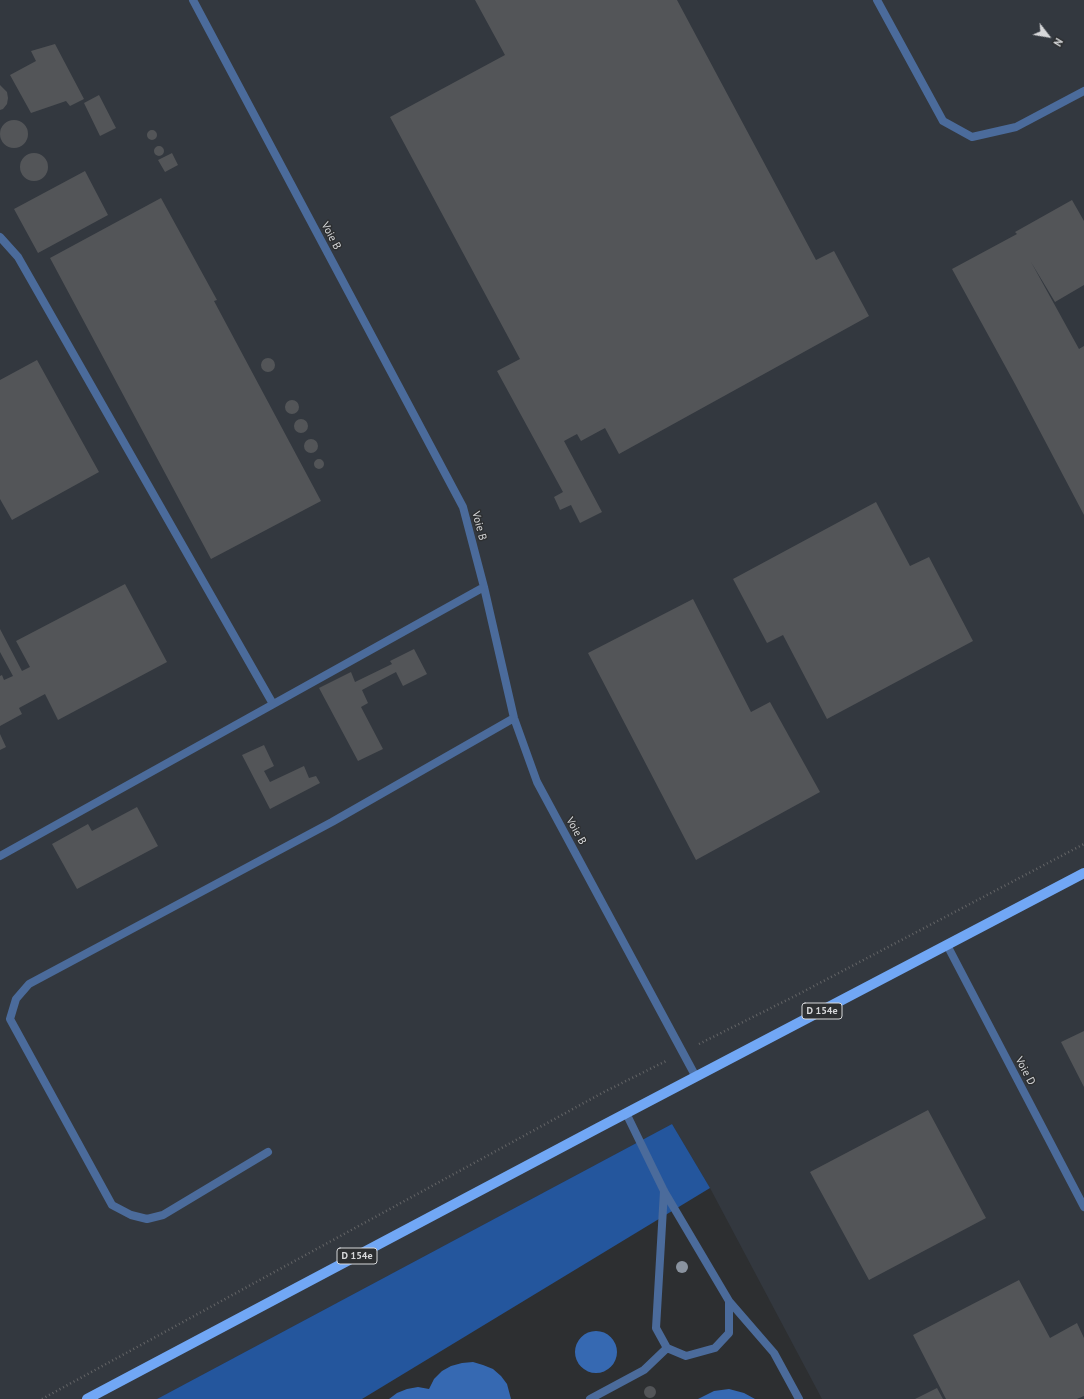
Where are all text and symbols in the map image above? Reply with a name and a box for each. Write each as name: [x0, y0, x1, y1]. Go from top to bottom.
north arrow: [1028, 16, 1068, 56]
text: N: [1050, 35, 1066, 49]
street label: Voie B: [318, 220, 344, 252]
street label: Voie B: [469, 510, 489, 542]
street label: Voie B: [563, 815, 589, 847]
road number: D 154e: [802, 1003, 842, 1019]
street label: Voie D: [1012, 1055, 1038, 1087]
road number: D 154e: [337, 1248, 377, 1264]

